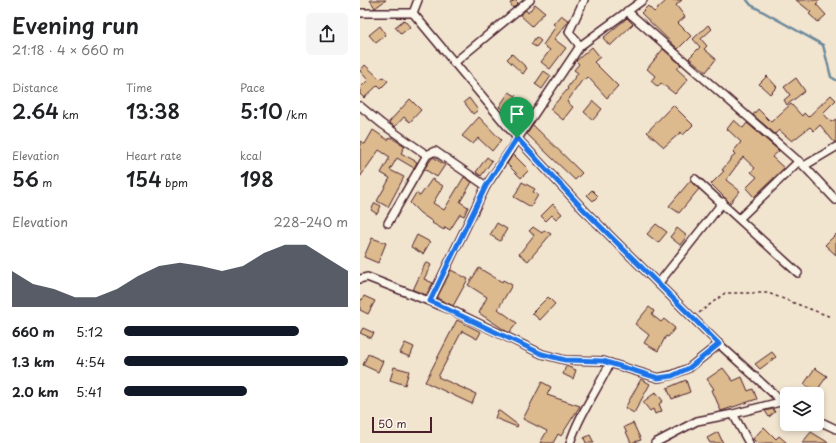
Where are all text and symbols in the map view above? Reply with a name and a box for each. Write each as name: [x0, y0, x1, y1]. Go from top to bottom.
text: Evening run: [12, 8, 139, 41]
button: share: [306, 13, 348, 55]
text: 21:18 · 4 × 660 m: [12, 40, 124, 59]
text: Distance: [12, 79, 58, 96]
text: Time: [126, 79, 152, 96]
text: Pace: [240, 79, 265, 96]
text: 2.64: [12, 96, 59, 126]
text: 13:38: [126, 96, 180, 126]
text: 5:10: [240, 96, 283, 126]
pin: [500, 97, 534, 138]
icon: arrive: [506, 103, 528, 125]
text: km: [59, 106, 79, 123]
text: /km: [283, 106, 307, 123]
text: Elevation: [12, 147, 59, 164]
text: Heart rate: [126, 147, 182, 164]
text: kcal: [240, 147, 262, 164]
text: 56: [12, 164, 39, 194]
text: 154: [126, 164, 162, 194]
text: 198: [240, 164, 274, 194]
text: m: [39, 174, 52, 191]
text: bpm: [162, 174, 188, 191]
text: Elevation: [12, 212, 68, 231]
text: 228–240 m: [273, 212, 348, 231]
text: 660 m: [12, 322, 55, 341]
text: 5:12: [76, 322, 103, 341]
text: 1.3 km: [12, 352, 55, 371]
text: 4:54: [76, 352, 105, 371]
text: 2.0 km: [12, 382, 59, 401]
text: 5:41: [76, 382, 102, 401]
map controls: [780, 387, 824, 431]
button: layers: [780, 387, 824, 431]
scale bar: [372, 415, 432, 434]
text: 50 m: [378, 415, 407, 432]

